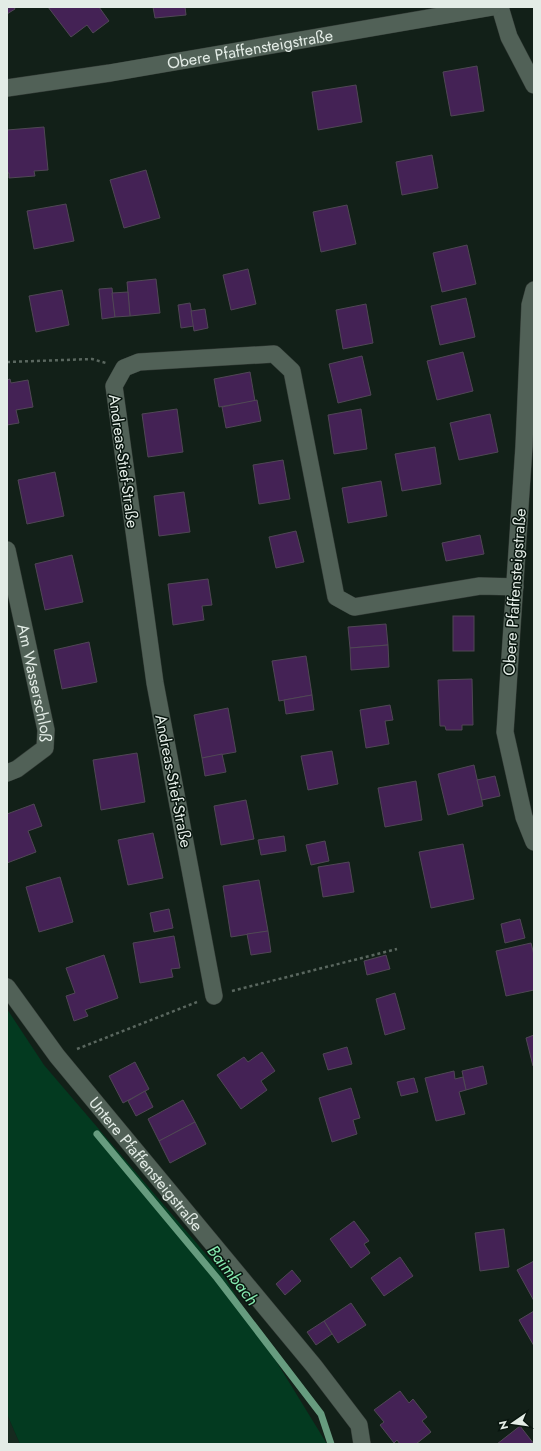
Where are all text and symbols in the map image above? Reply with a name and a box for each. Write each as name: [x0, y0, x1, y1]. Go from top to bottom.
street label: Obere Pfaffensteigstraße: [165, 24, 335, 75]
street label: Andreas-Stief-Straße: [103, 393, 144, 530]
street label: Obere Pfaffensteigstraße: [497, 508, 532, 676]
street label: Am Wasserschloß: [11, 622, 57, 743]
street label: Andreas-Stief-Straße: [149, 713, 198, 850]
street label: Untere Pfaffensteigstraße: [83, 1092, 208, 1236]
water label: Baimbach: [202, 1240, 264, 1310]
north arrow: [493, 1403, 533, 1443]
text: N: [494, 1419, 512, 1431]

